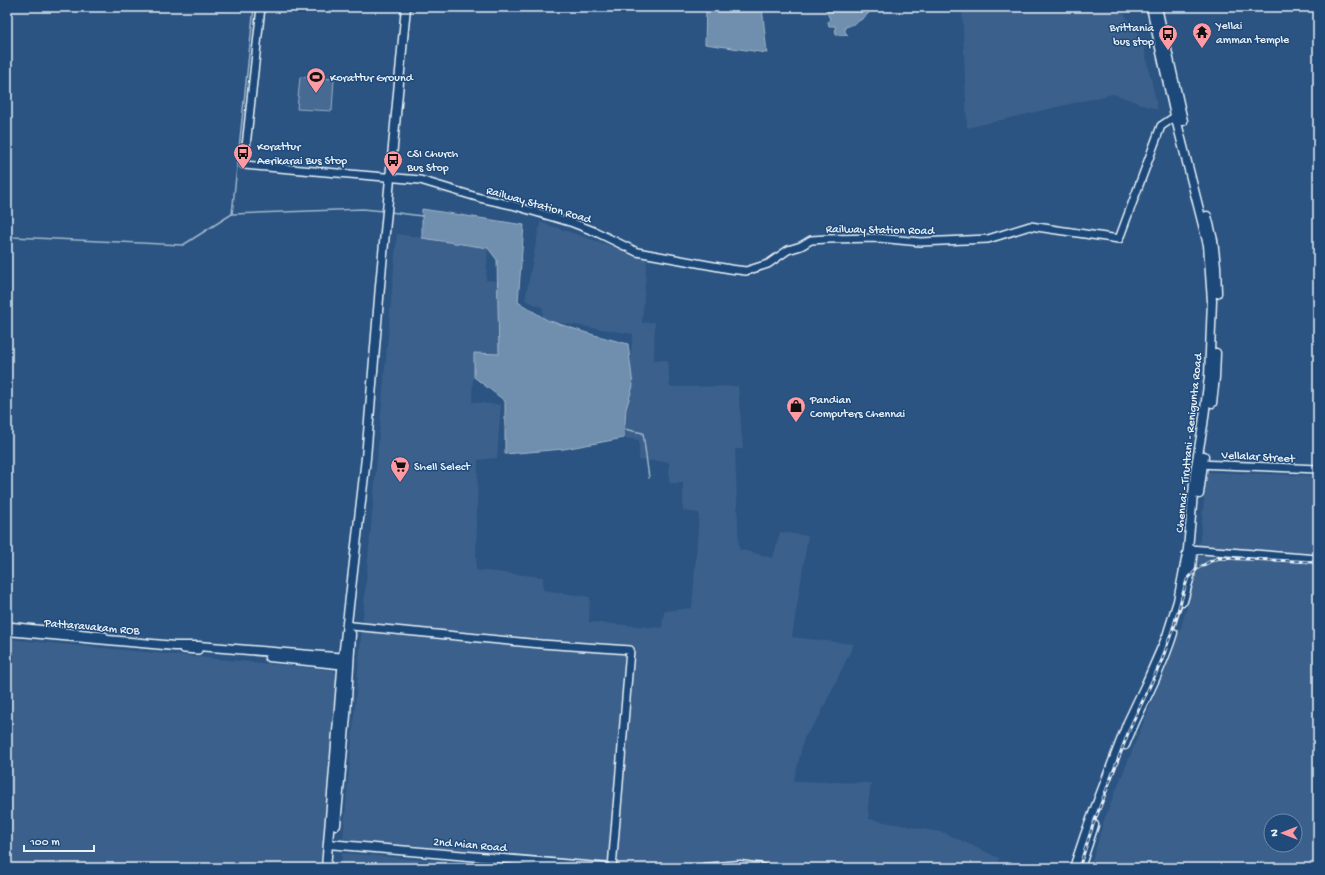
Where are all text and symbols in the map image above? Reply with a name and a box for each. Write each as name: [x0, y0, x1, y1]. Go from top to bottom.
place label: Yellai amman temple: [1215, 20, 1290, 48]
temple icon: Yellai amman temple: [1191, 21, 1213, 49]
place label: Brittania bus stop: [1109, 22, 1154, 50]
bus stop icon: Brittania bus stop: [1157, 23, 1179, 51]
sports icon: Korattur Ground: [305, 66, 327, 94]
place label: Korattur Ground: [330, 72, 414, 86]
place label: Korattur Aerikarai Bus Stop: [257, 141, 347, 169]
bus stop icon: Korattur Aerikarai Bus Stop: [232, 142, 254, 170]
place label: CSI Church Bus Stop: [406, 148, 459, 176]
bus stop icon: CSI Church Bus Stop: [382, 149, 404, 177]
street label: Railway Station Road: [484, 184, 593, 228]
street label: Railway Station Road: [826, 223, 935, 239]
street label: Chennai - Tiruttani - Renigunta Road: [1174, 352, 1206, 534]
place label: Pandian Computers Chennai: [809, 394, 906, 422]
shop icon: Pandian Computers Chennai: [785, 395, 807, 423]
street label: Vellalar Street: [1220, 449, 1296, 467]
supermarket icon: Shell Select: [389, 455, 411, 483]
place label: Shell Select: [414, 461, 471, 475]
street label: Pattaravakam ROB: [43, 617, 141, 639]
north arrow: [1263, 813, 1303, 853]
scale bar: [24, 827, 94, 853]
text: N: [1269, 829, 1281, 837]
text: 100 m: [29, 836, 60, 850]
street label: 2nd Mian Road: [432, 836, 508, 856]

